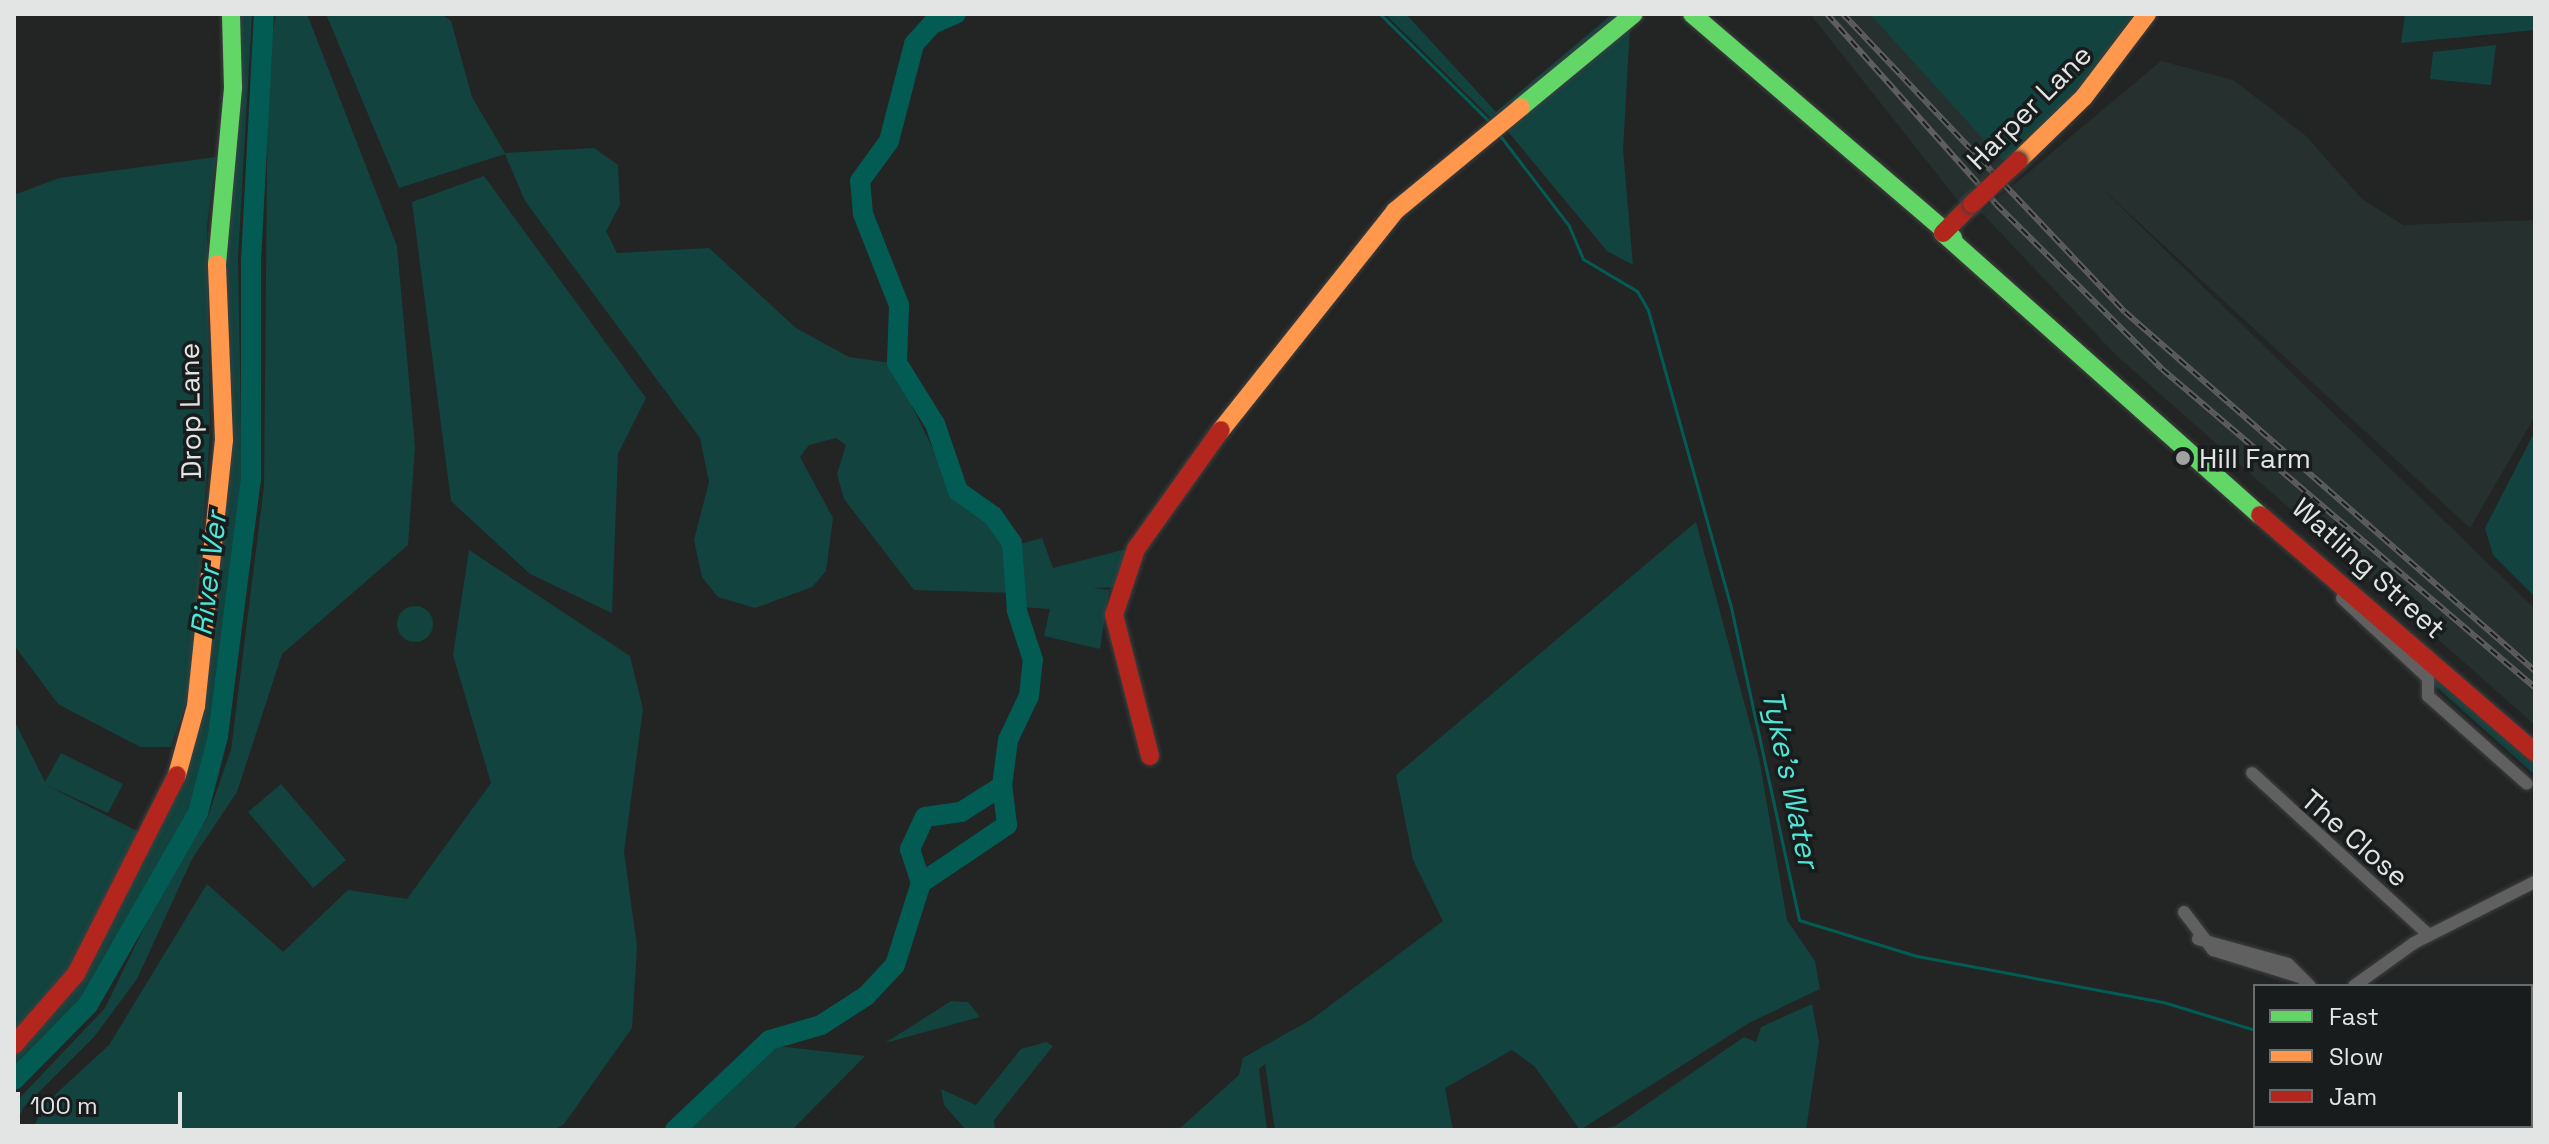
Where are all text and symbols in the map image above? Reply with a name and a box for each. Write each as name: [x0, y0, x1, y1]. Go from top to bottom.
street label: Harper Lane: [1960, 38, 2098, 176]
street label: Drop Lane: [172, 343, 208, 479]
place label: Hill Farm: [2199, 441, 2311, 475]
marker: Hill Farm: [2174, 449, 2192, 467]
street label: Watling Street: [2286, 491, 2452, 645]
water label: River Ver: [184, 510, 234, 638]
water label: Tyke's Water: [1754, 687, 1826, 871]
street label: The Close: [2295, 782, 2415, 894]
legend: [2253, 984, 2533, 1128]
text: Fast: [2329, 1001, 2379, 1032]
text: Slow: [2329, 1041, 2383, 1072]
scale bar: [20, 1076, 186, 1126]
text: Jam: [2329, 1081, 2377, 1112]
text: 100 m: [30, 1090, 98, 1121]

